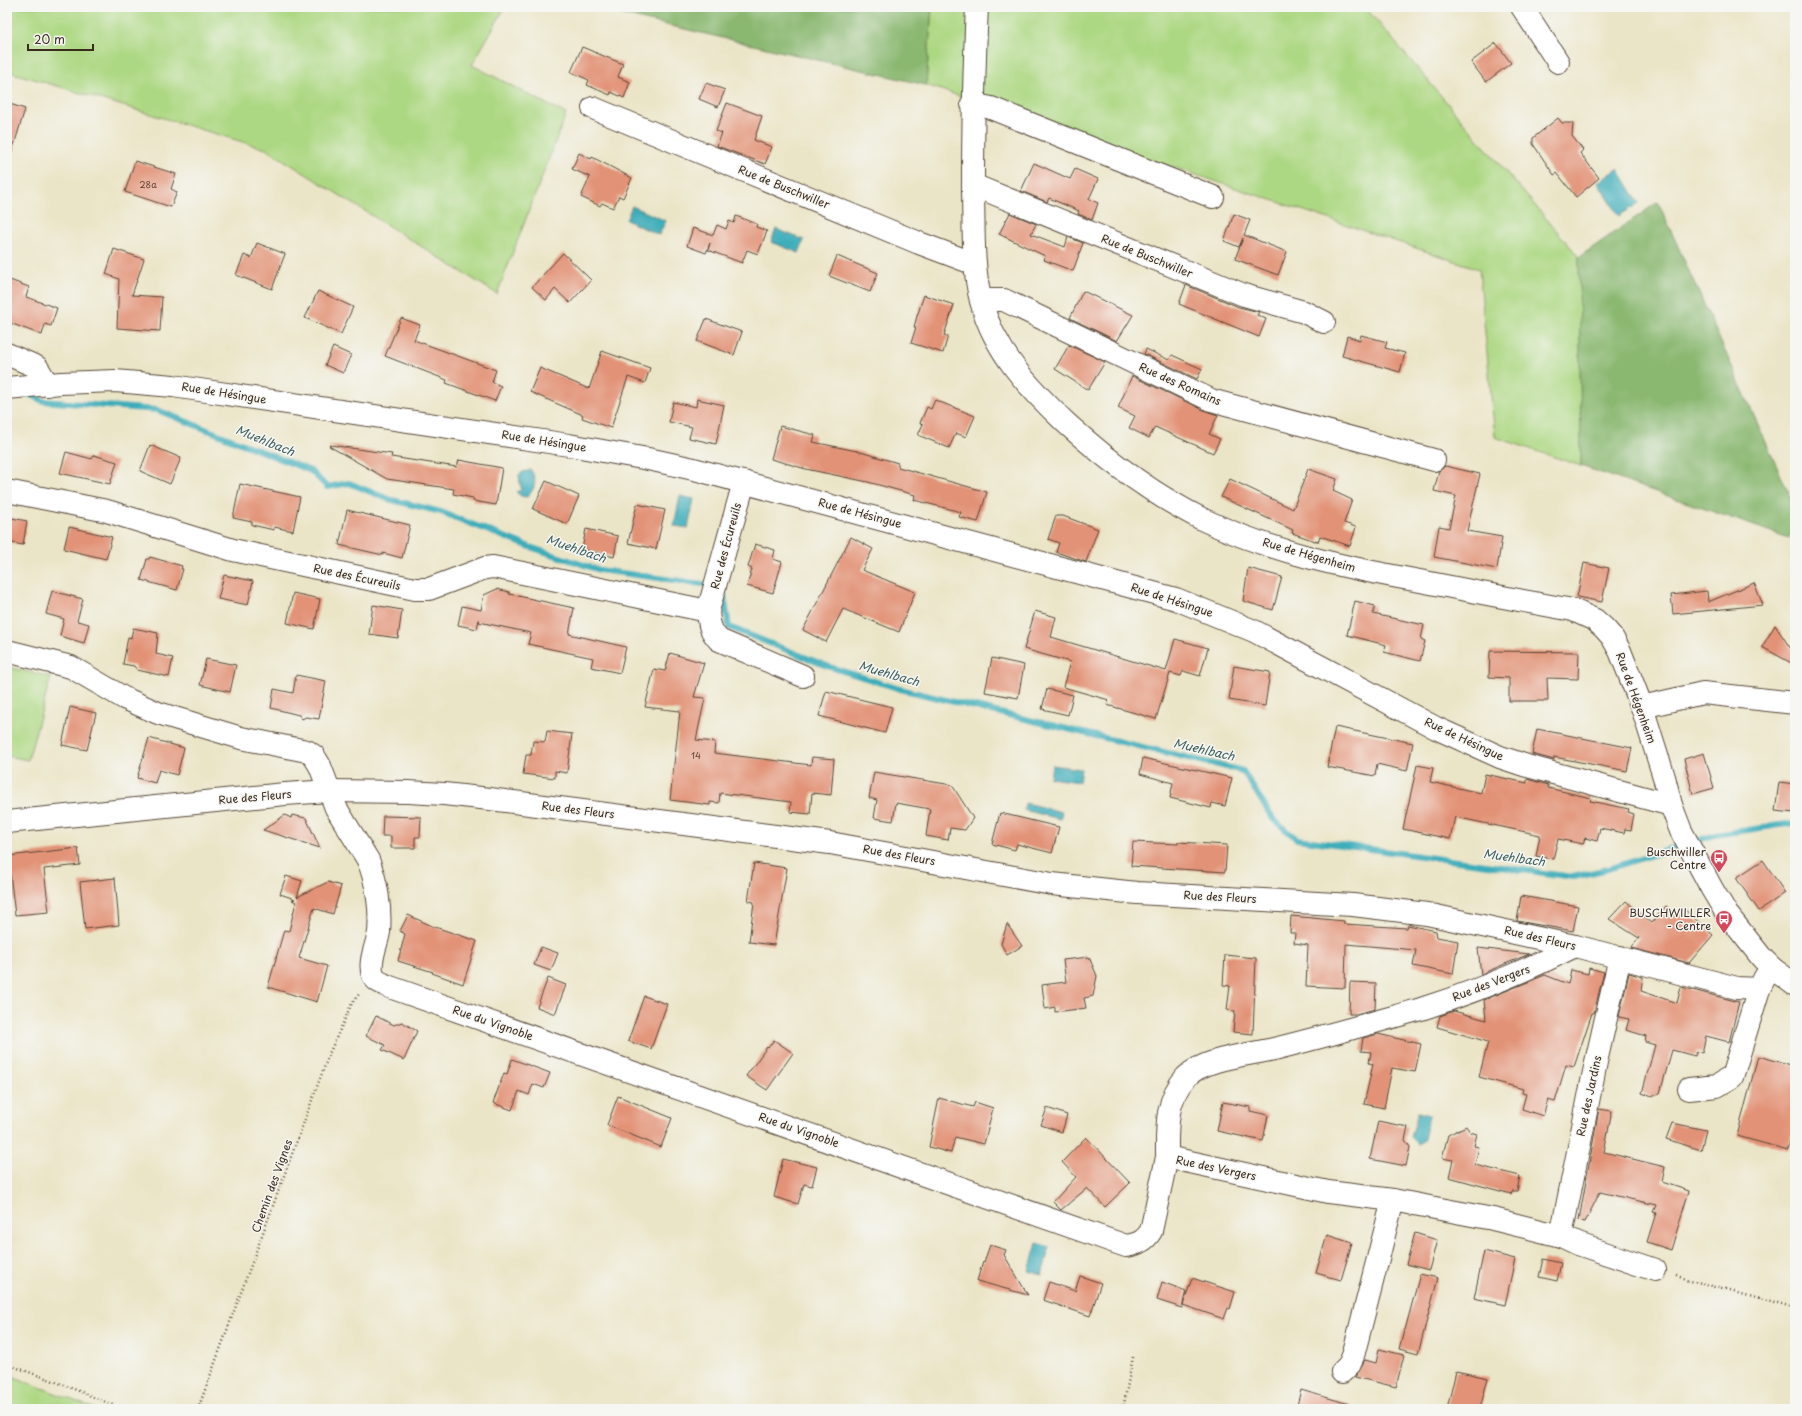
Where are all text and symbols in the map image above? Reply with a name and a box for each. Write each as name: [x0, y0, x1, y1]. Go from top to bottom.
scale bar: [28, 26, 93, 52]
text: 20 m: [34, 30, 65, 48]
street label: Rue de Buschwiller: [736, 160, 833, 213]
house number: 28a: [139, 177, 157, 191]
street label: Rue de Buschwiller: [1099, 229, 1196, 282]
street label: Rue des Romains: [1136, 358, 1224, 409]
street label: Rue de Hésingue: [180, 377, 268, 408]
water label: Muehlbach: [233, 420, 299, 460]
street label: Rue de Hésingue: [500, 425, 588, 456]
street label: Rue de Hésingue: [816, 493, 904, 532]
street label: Rue des Écureuils: [706, 501, 745, 591]
water label: Muehlbach: [544, 529, 610, 567]
street label: Rue de Hégenheim: [1261, 533, 1358, 576]
street label: Rue des Écureuils: [312, 559, 402, 594]
street label: Rue de Hésingue: [1129, 578, 1216, 621]
street label: Rue de Hégenheim: [1612, 650, 1661, 746]
water label: Muehlbach: [857, 656, 923, 691]
street label: Rue de Hésingue: [1422, 713, 1507, 764]
water label: Muehlbach: [1172, 733, 1238, 765]
house number: 14: [691, 748, 701, 762]
street label: Rue des Fleurs: [218, 785, 292, 808]
street label: Rue des Fleurs: [541, 797, 615, 822]
street label: Rue des Fleurs: [862, 840, 937, 869]
place label: Buschwiller Centre: [1646, 843, 1707, 873]
water label: Muehlbach: [1482, 844, 1547, 870]
bus stop icon: Buschwiller Centre: [1709, 848, 1729, 873]
street label: Rue des Fleurs: [1183, 886, 1257, 907]
place label: BUSCHWILLER - Centre: [1629, 904, 1711, 934]
bus stop icon: BUSCHWILLER - Centre: [1714, 909, 1734, 934]
street label: Rue des Fleurs: [1502, 921, 1578, 954]
street label: Rue des Vergers: [1450, 960, 1532, 1005]
street label: Rue du Vignoble: [451, 1001, 536, 1044]
street label: Rue des Jardins: [1572, 1054, 1605, 1138]
street label: Rue du Vignoble: [757, 1108, 842, 1151]
street label: Chemin des Vignes: [247, 1137, 296, 1235]
street label: Rue des Vergers: [1174, 1151, 1258, 1184]

